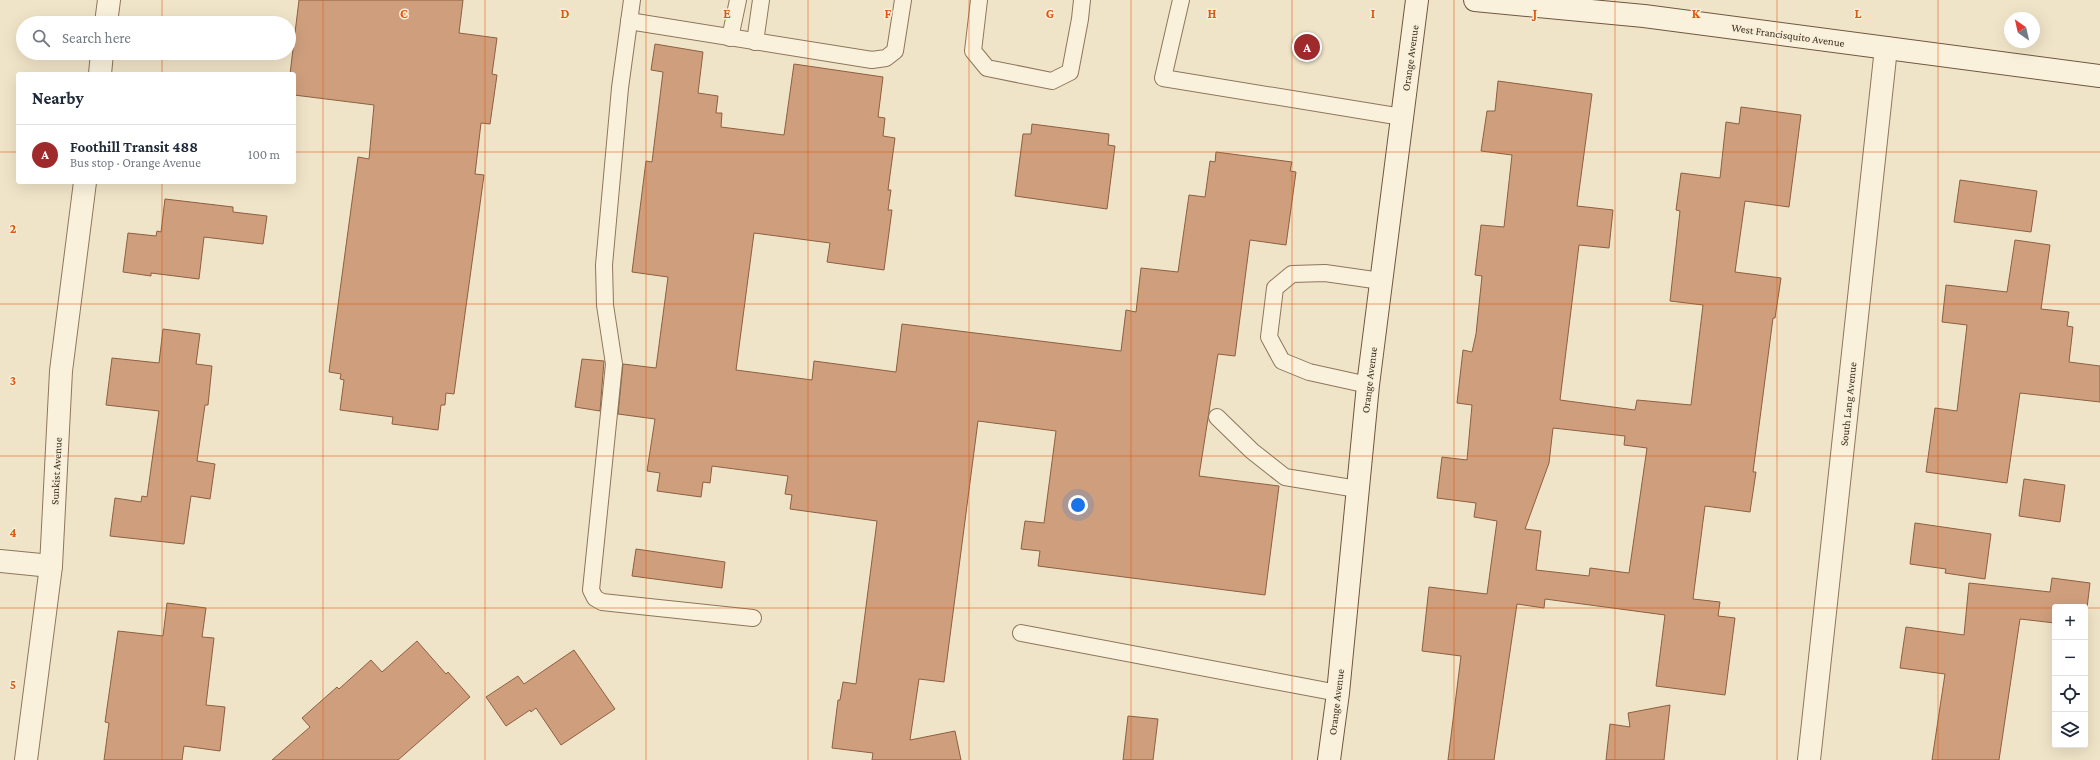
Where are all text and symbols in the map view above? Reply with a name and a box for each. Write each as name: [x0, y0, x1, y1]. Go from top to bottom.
text: C: [400, 6, 408, 21]
text: D: [561, 6, 570, 21]
text: E: [723, 6, 731, 21]
text: F: [885, 6, 892, 21]
text: G: [1046, 6, 1054, 21]
text: H: [1208, 6, 1217, 21]
text: I: [1371, 6, 1375, 21]
text: J: [1531, 6, 1537, 21]
text: K: [1692, 6, 1701, 21]
text: L: [1855, 6, 1862, 21]
north arrow: [2004, 12, 2040, 48]
search box: [16, 16, 296, 60]
street label: West Francisquito Avenue: [1731, 21, 1846, 50]
street label: Orange Avenue: [1399, 24, 1422, 92]
icon: search: [30, 27, 52, 49]
text: Search here: [62, 30, 131, 46]
pin: A: [1294, 32, 1320, 62]
text: Nearby: [32, 89, 84, 108]
text: Foothill Transit 488: [70, 139, 198, 155]
text: A: [41, 147, 49, 162]
text: 100 m: [248, 147, 280, 162]
text: Bus stop · Orange Avenue: [70, 155, 201, 170]
text: 2: [10, 221, 17, 236]
street label: Orange Avenue: [1359, 346, 1380, 414]
street label: South Lang Avenue: [1838, 361, 1859, 447]
text: 3: [10, 373, 16, 388]
street label: Sunkist Avenue: [48, 437, 64, 505]
your location: [1068, 495, 1088, 515]
text: 4: [9, 525, 17, 540]
map controls: [2052, 604, 2088, 748]
button: +: [2052, 604, 2088, 640]
button: −: [2052, 640, 2088, 676]
street label: Orange Avenue: [1326, 668, 1347, 736]
button: locate: [2052, 676, 2088, 712]
text: 5: [10, 677, 16, 692]
button: layers: [2052, 712, 2088, 748]

